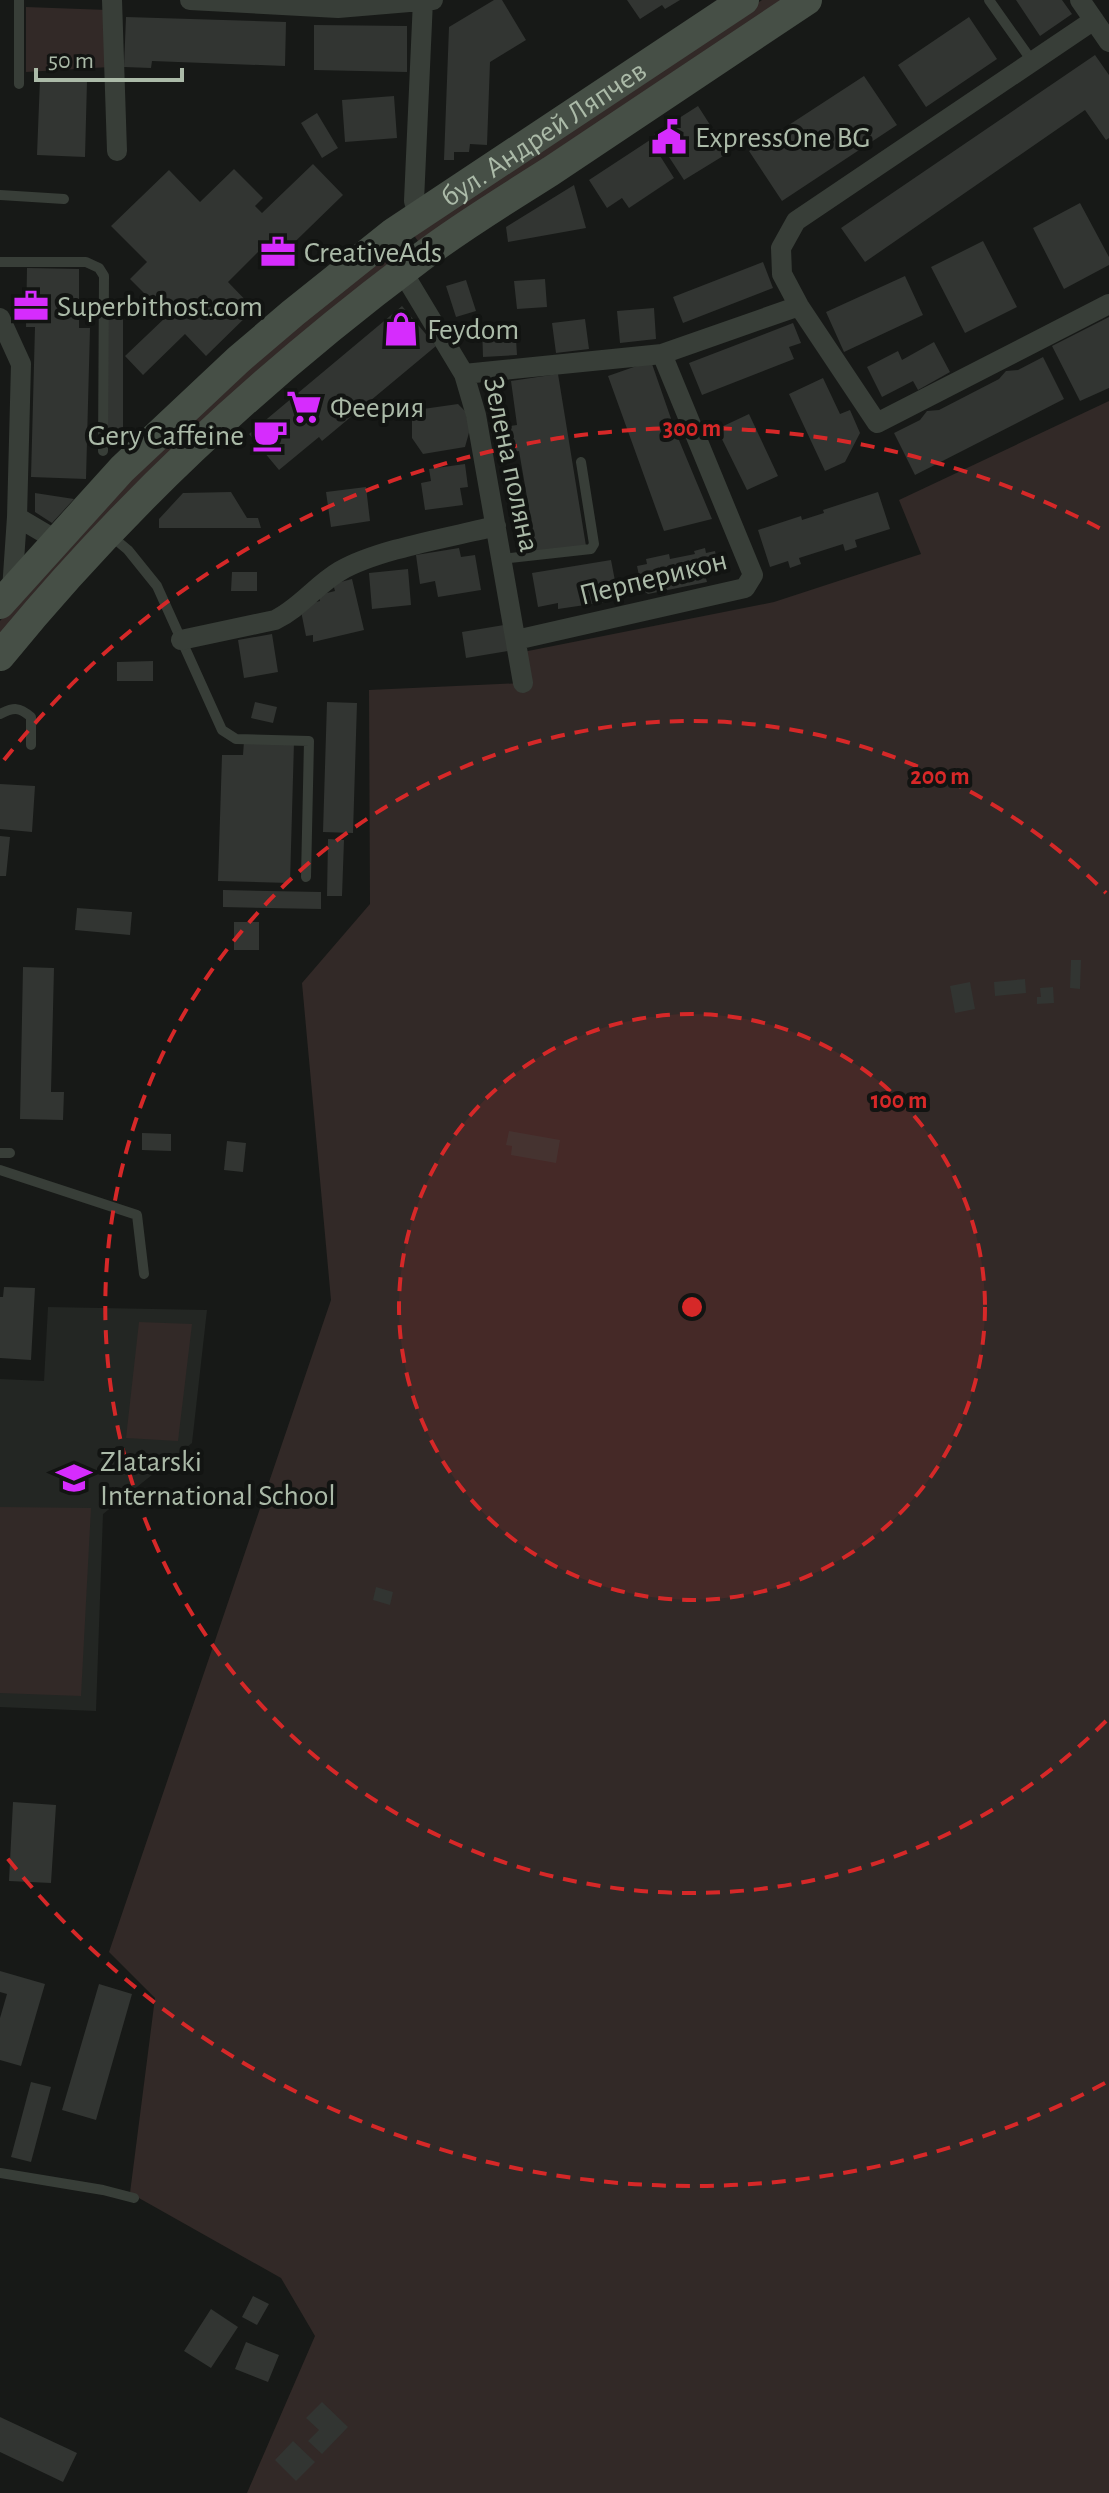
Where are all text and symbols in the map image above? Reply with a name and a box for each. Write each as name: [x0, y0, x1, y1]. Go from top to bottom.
scale bar: [36, 32, 182, 82]
text: 50 m: [48, 49, 94, 73]
street label: бул. Андрей Ляпчев: [436, 55, 652, 213]
public building icon: ExpressOne BG: [650, 118, 688, 156]
place label: ExpressOne BG: [695, 123, 871, 153]
office icon: CreativeAds: [259, 233, 297, 271]
place label: CreativeAds: [304, 238, 442, 268]
office icon: Superbithost.com: [12, 287, 50, 325]
place label: Superbithost.com: [57, 292, 263, 322]
shop icon: Feydom: [382, 310, 420, 348]
place label: Feydom: [427, 315, 519, 345]
street label: Зелена поляна: [478, 374, 544, 555]
supermarket icon: Феерия: [285, 388, 323, 426]
place label: Феерия: [330, 393, 424, 423]
cafe icon: Gery Caffeine: [251, 416, 289, 454]
text: 300 m: [663, 417, 721, 441]
place label: Gery Caffeine: [88, 421, 244, 451]
street label: Перперикон: [576, 545, 730, 611]
text: 200 m: [910, 765, 970, 789]
text: 100 m: [871, 1089, 927, 1113]
centre of rings: [678, 1293, 706, 1321]
place label: Zlatarski International School: [100, 1447, 336, 1511]
school or university icon: Zlatarski International School: [55, 1459, 93, 1497]

